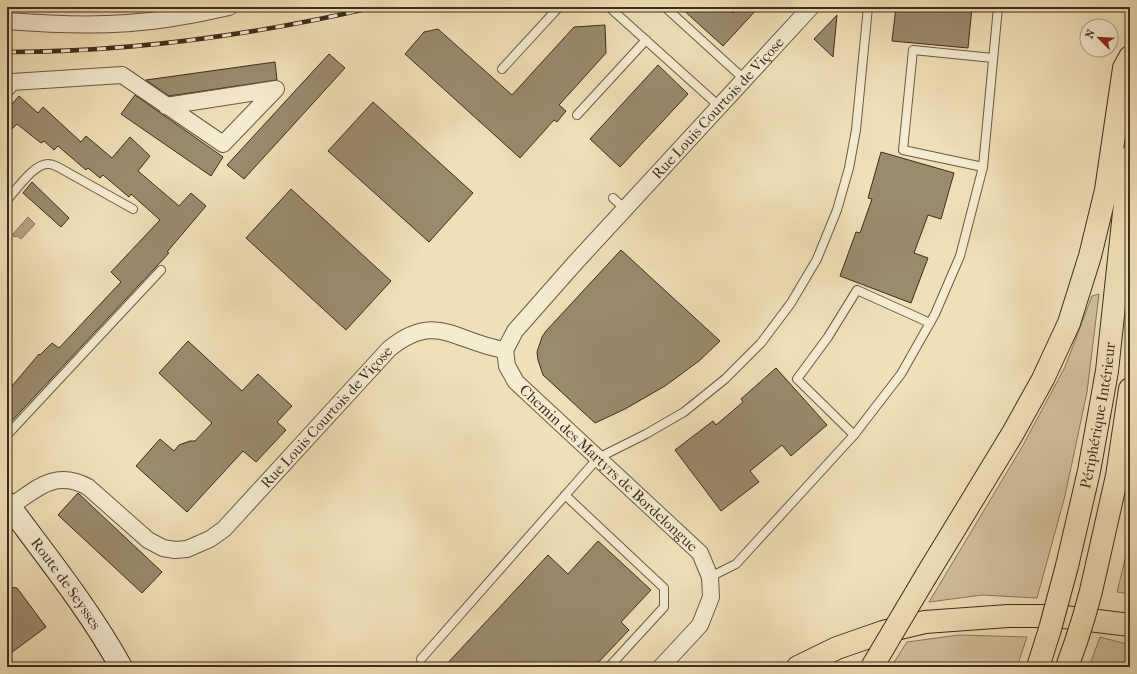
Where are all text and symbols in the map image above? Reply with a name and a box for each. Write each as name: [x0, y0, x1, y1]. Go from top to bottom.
north arrow: [1079, 18, 1119, 58]
text: N: [1083, 27, 1098, 41]
street label: Rue Louis Courtois de Viçose: [648, 33, 788, 183]
street label: Périphérique Intérieur: [1076, 340, 1119, 490]
street label: Rue Louis Courtois de Viçose: [257, 342, 397, 492]
street label: Chemin des Martyrs de Bordelongue: [516, 381, 702, 556]
street label: Route de Seysses: [27, 534, 105, 633]

